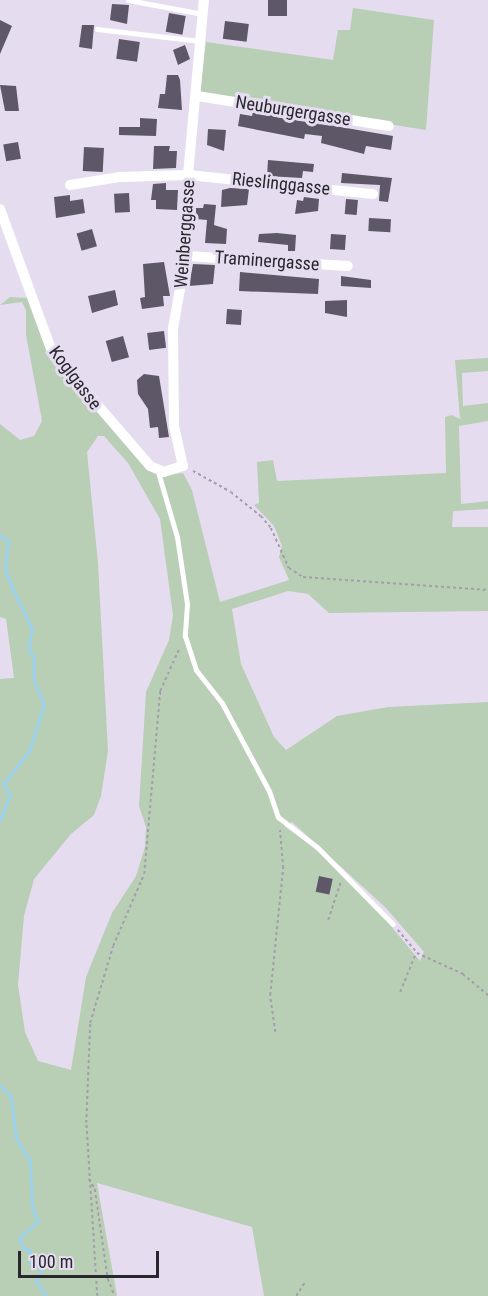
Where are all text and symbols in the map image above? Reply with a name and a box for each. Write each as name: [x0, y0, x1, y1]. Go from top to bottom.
street label: Neuburgergasse: [234, 91, 352, 131]
street label: Rieslinggasse: [231, 168, 331, 200]
street label: Weinberggasse: [170, 179, 200, 289]
street label: Traminergasse: [214, 247, 320, 275]
street label: Koglgasse: [44, 342, 106, 414]
scale bar: [21, 1239, 162, 1277]
text: 100 m: [29, 1251, 73, 1272]

